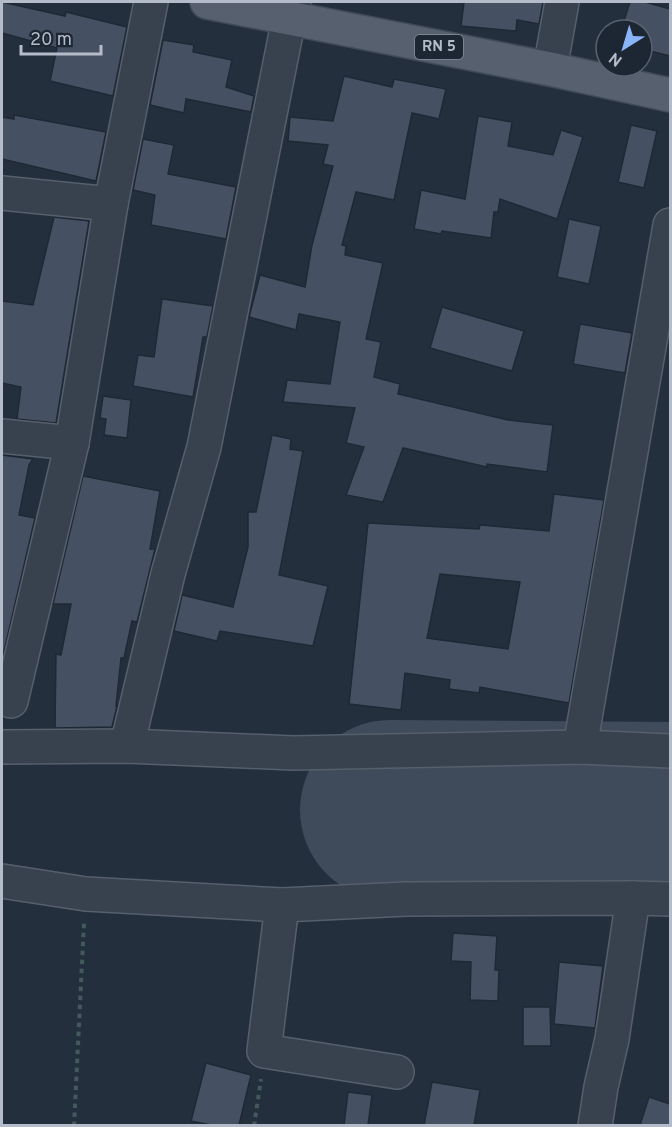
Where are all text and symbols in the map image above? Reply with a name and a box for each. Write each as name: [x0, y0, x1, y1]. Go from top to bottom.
scale bar: [21, 18, 100, 56]
north arrow: [594, 18, 654, 78]
text: 20 m: [30, 29, 72, 52]
road number: RN 5: [415, 35, 463, 59]
text: N: [606, 47, 627, 70]

